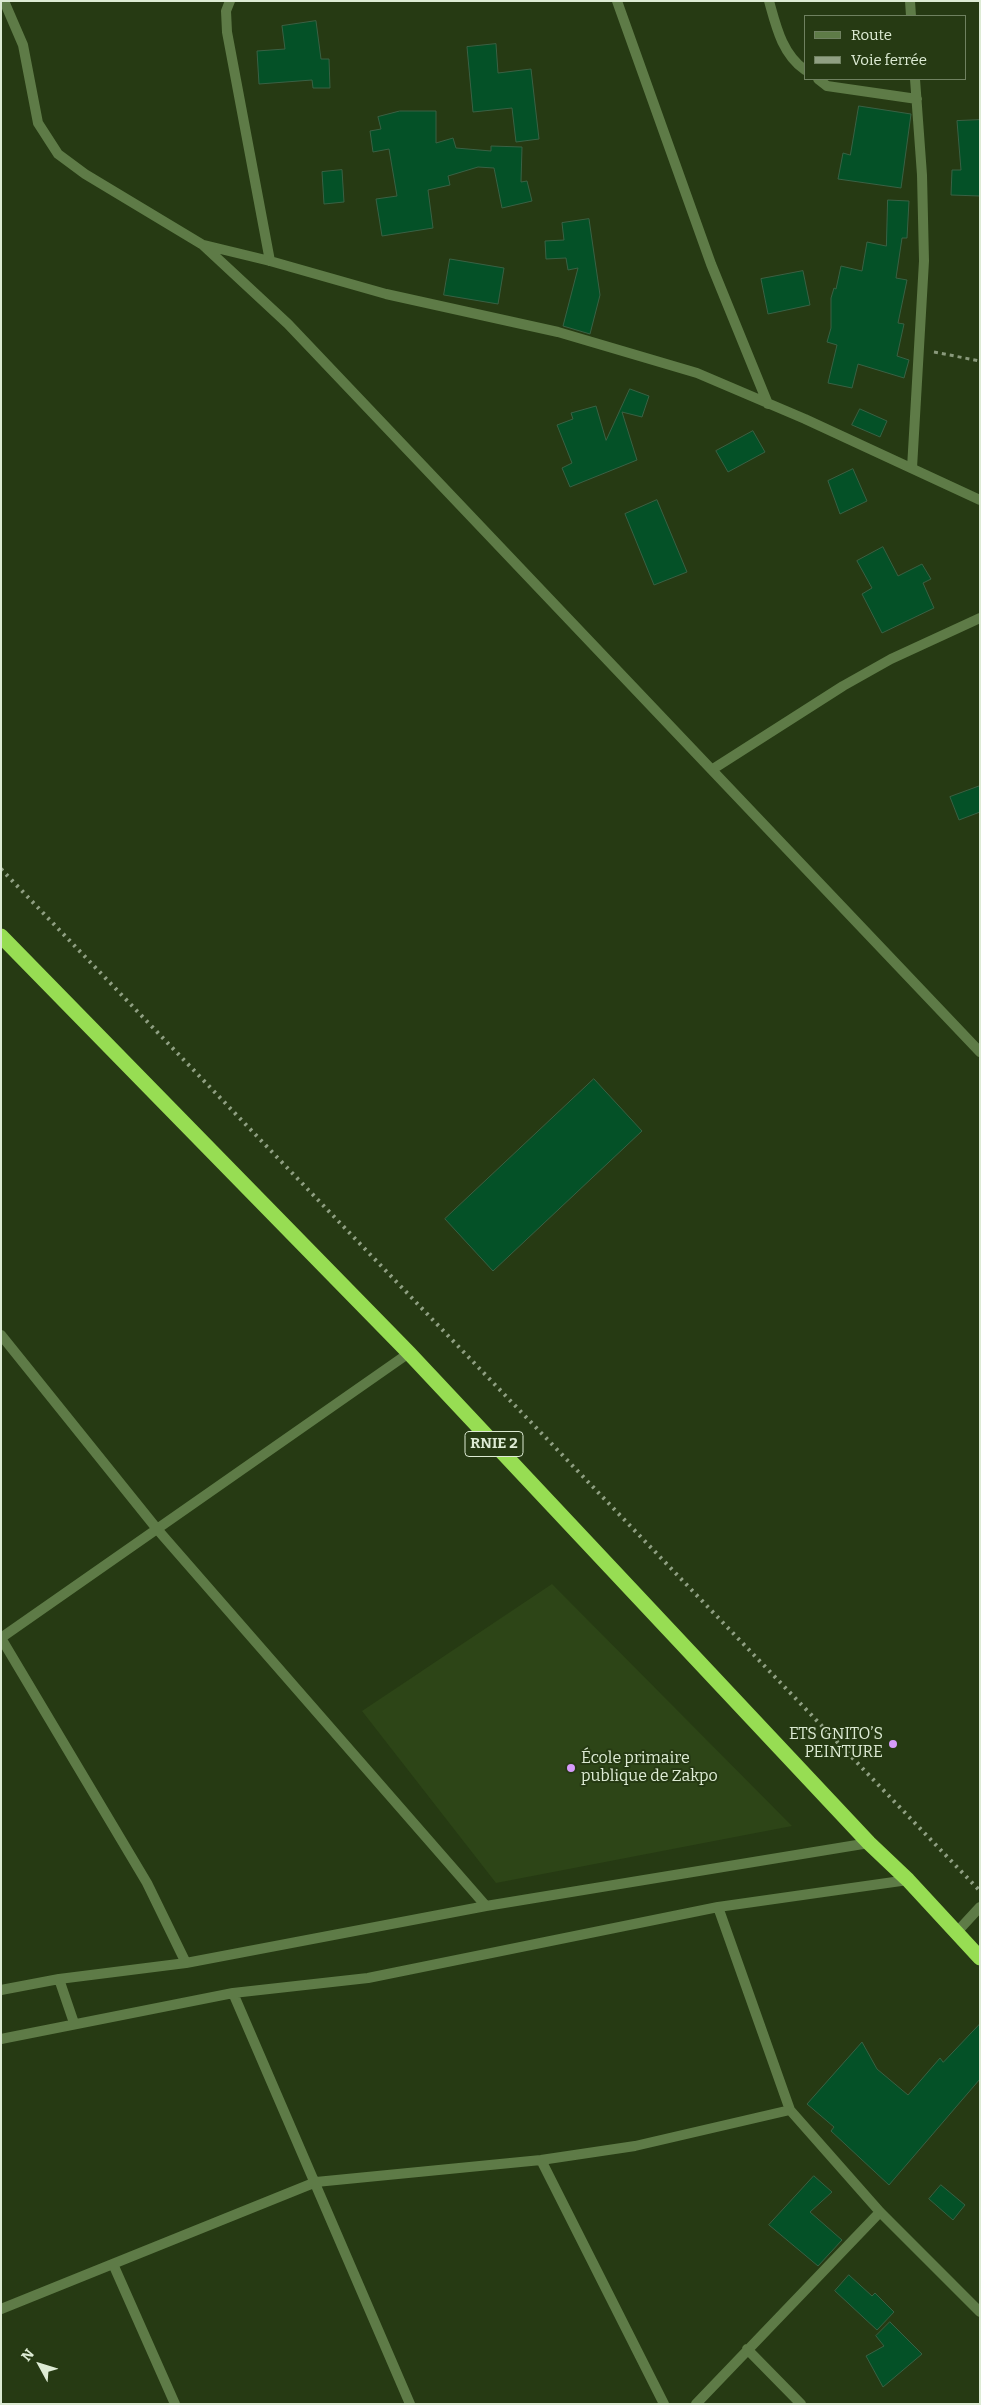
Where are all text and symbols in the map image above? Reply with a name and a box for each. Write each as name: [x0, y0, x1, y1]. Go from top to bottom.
legend: [804, 15, 966, 80]
text: Route: [851, 26, 892, 44]
text: Voie ferrée: [851, 51, 927, 69]
road number: RNIE 2: [465, 1432, 523, 1456]
place label: ETS GNITO’S PEINTURE: [789, 1725, 883, 1763]
marker: ETS GNITO’S PEINTURE: [887, 1738, 899, 1750]
place label: École primaire publique de Zakpo: [581, 1749, 718, 1787]
marker: École primaire publique de Zakpo: [565, 1762, 577, 1774]
north arrow: [15, 2340, 65, 2390]
text: N: [18, 2346, 38, 2365]

